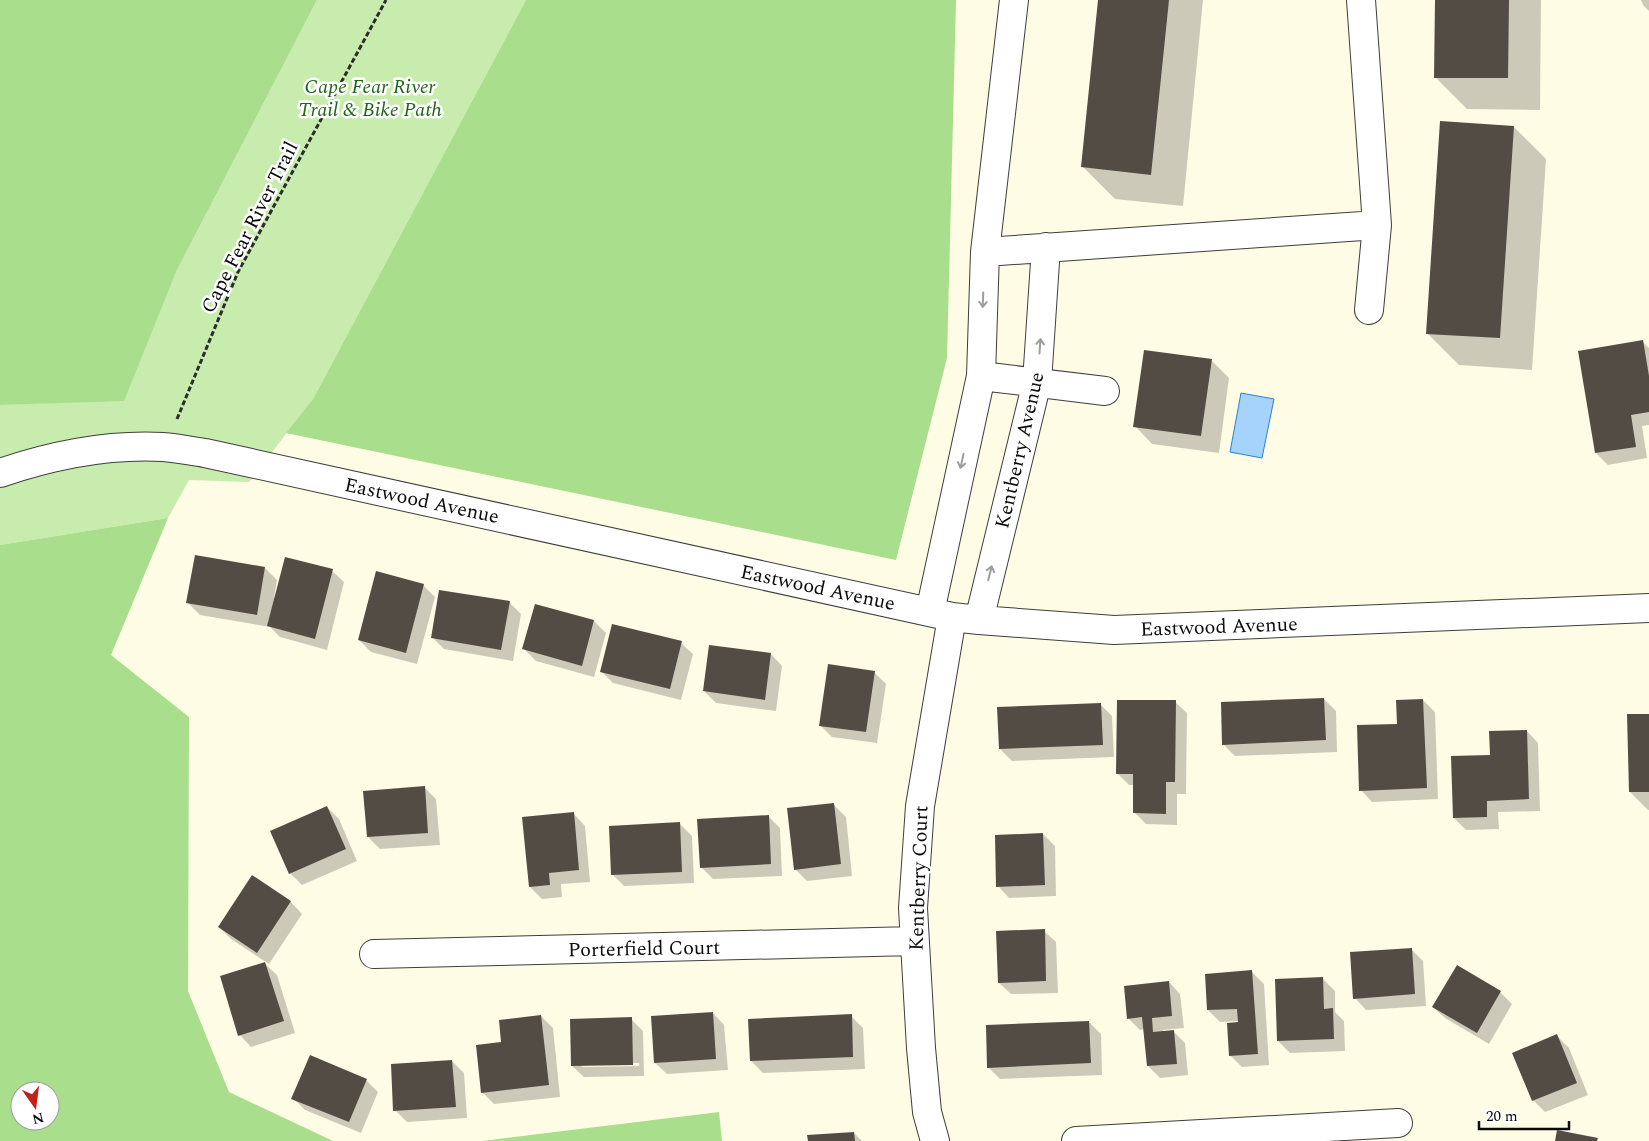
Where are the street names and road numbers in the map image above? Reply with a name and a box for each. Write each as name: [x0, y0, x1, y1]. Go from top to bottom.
street label: Cape Fear River Trail: [194, 136, 306, 319]
street label: Kentberry Avenue: [987, 369, 1053, 531]
street label: Eastwood Avenue: [342, 470, 502, 532]
street label: Eastwood Avenue: [738, 557, 898, 619]
street label: Eastwood Avenue: [1140, 609, 1298, 645]
street label: Kentberry Court: [901, 805, 937, 951]
street label: Porterfield Court: [568, 933, 720, 965]

